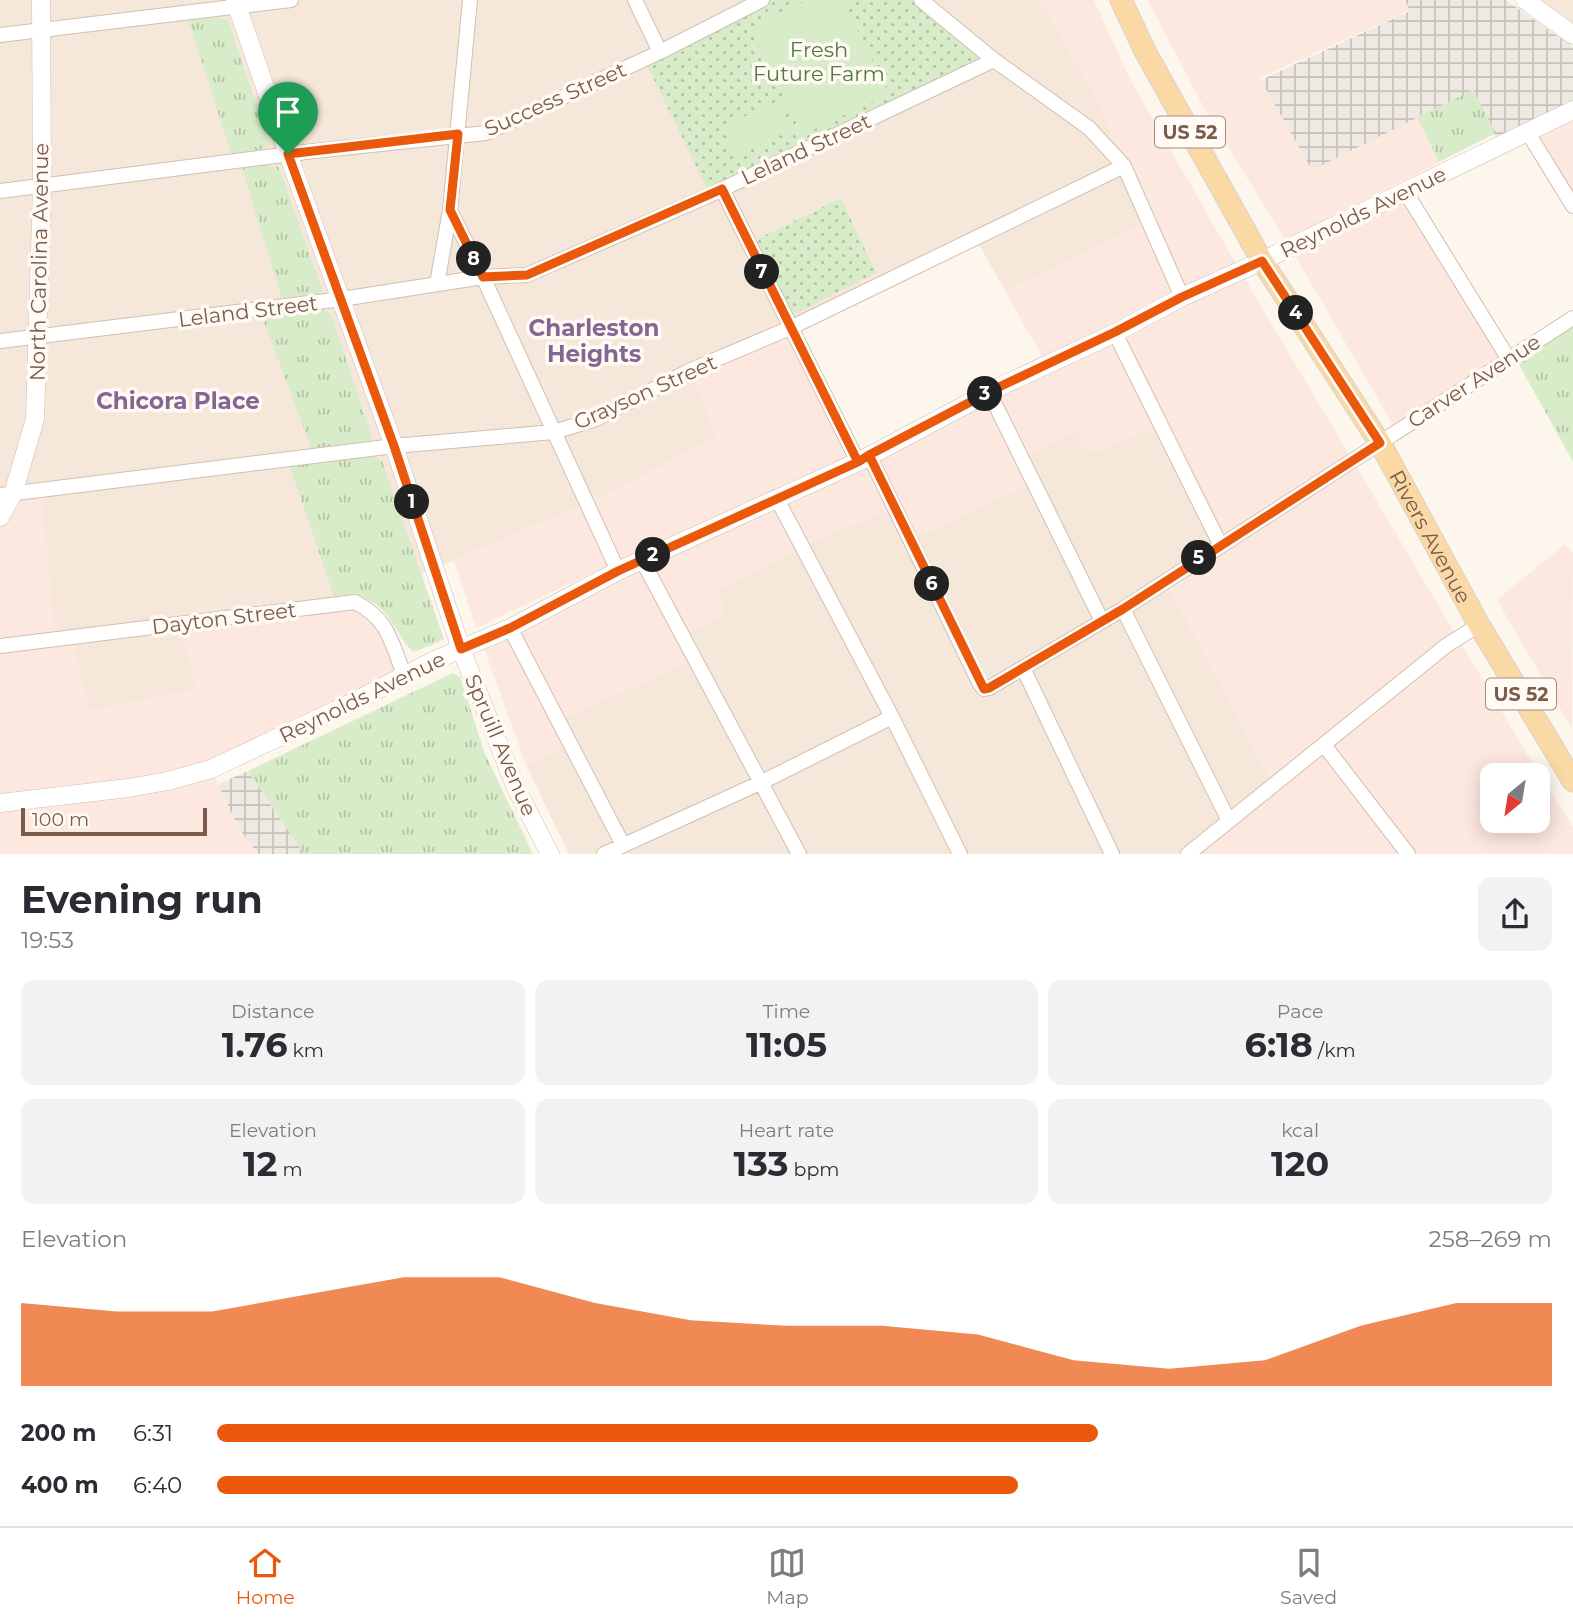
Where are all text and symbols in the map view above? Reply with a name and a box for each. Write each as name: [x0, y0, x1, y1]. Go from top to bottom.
park label: Fresh Future Farm: [753, 37, 885, 86]
street label: Success Street: [480, 57, 630, 141]
pin: [258, 82, 318, 154]
icon: arrive: [269, 93, 307, 131]
street label: Leland Street: [737, 108, 875, 190]
road number: US 52: [1155, 116, 1225, 148]
street label: North Carolina Avenue: [24, 143, 54, 381]
street label: Reynolds Avenue: [1276, 161, 1450, 263]
pin: 8: [456, 242, 491, 276]
text: 8: [467, 247, 480, 270]
pin: 7: [744, 254, 780, 290]
text: 7: [756, 260, 767, 283]
street label: Leland Street: [177, 290, 319, 332]
pin: 4: [1278, 296, 1314, 330]
text: 4: [1289, 301, 1302, 324]
district label: Charleston Heights: [529, 314, 659, 368]
street label: Carver Avenue: [1403, 329, 1545, 433]
street label: Grayson Street: [570, 349, 720, 435]
pin: 3: [968, 376, 1002, 412]
text: 3: [979, 382, 990, 405]
district label: Chicora Place: [96, 387, 260, 415]
street label: Rivers Avenue: [1384, 465, 1477, 607]
pin: 1: [394, 484, 430, 520]
text: 1: [408, 490, 415, 513]
pin: 2: [636, 538, 670, 572]
pin: 5: [1182, 540, 1216, 576]
text: 2: [647, 543, 658, 566]
text: 5: [1193, 546, 1204, 569]
pin: 6: [914, 566, 950, 602]
text: 6: [925, 572, 938, 595]
street label: Dayton Street: [150, 597, 298, 639]
street label: Reynolds Avenue: [275, 646, 449, 748]
street label: Spruill Avenue: [460, 670, 542, 820]
road number: US 52: [1486, 678, 1556, 709]
north arrow: [1480, 763, 1550, 833]
map controls: [1480, 763, 1550, 833]
scale bar: [21, 805, 206, 837]
text: 100 m: [32, 808, 89, 831]
text: Evening run: [21, 876, 263, 923]
button: share: [1478, 877, 1552, 951]
text: 19:53: [21, 926, 74, 954]
text: Distance: [231, 1000, 315, 1023]
text: Time: [763, 1000, 810, 1023]
text: Pace: [1277, 1000, 1323, 1023]
text: 1.76: [222, 1023, 287, 1066]
text: 11:05: [746, 1023, 827, 1066]
text: 6:18: [1245, 1023, 1313, 1066]
text: km: [287, 1039, 324, 1062]
text: /km: [1313, 1039, 1356, 1062]
text: Elevation: [229, 1119, 317, 1142]
text: Heart rate: [739, 1119, 834, 1142]
text: kcal: [1281, 1119, 1319, 1142]
text: 12: [243, 1142, 277, 1185]
text: 133: [734, 1142, 789, 1185]
text: 120: [1271, 1142, 1329, 1185]
text: m: [277, 1158, 303, 1181]
text: bpm: [789, 1158, 839, 1181]
text: Elevation: [21, 1225, 127, 1253]
text: 258–269 m: [1429, 1225, 1552, 1253]
text: 200 m: [21, 1419, 96, 1447]
text: 6:31: [133, 1419, 173, 1447]
text: 400 m: [21, 1471, 99, 1499]
text: 6:40: [133, 1471, 182, 1499]
tab: Home: [236, 1544, 295, 1609]
tab: Map: [766, 1544, 809, 1609]
tab: Saved: [1280, 1544, 1337, 1609]

